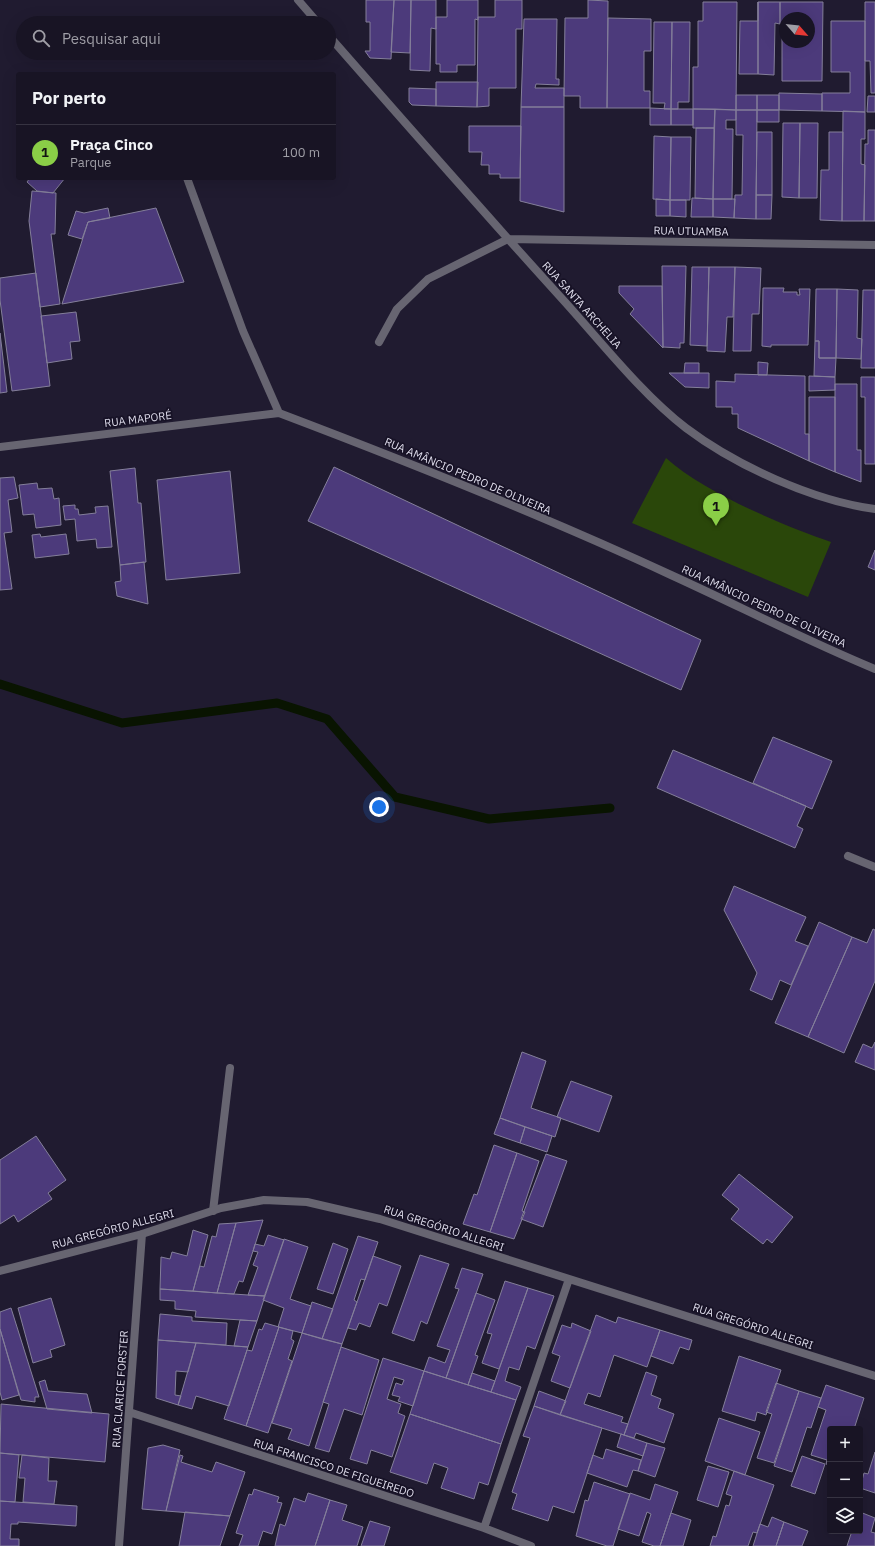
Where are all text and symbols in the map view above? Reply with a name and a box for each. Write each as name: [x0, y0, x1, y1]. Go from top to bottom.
north arrow: [779, 12, 815, 48]
search box: [16, 16, 336, 60]
icon: search: [30, 27, 52, 49]
text: Pesquisar aqui: [62, 29, 161, 48]
text: Por perto: [32, 87, 106, 109]
text: Praça Cinco: [70, 135, 153, 154]
text: 1: [41, 144, 49, 161]
text: 100 m: [282, 144, 320, 161]
text: Parque: [70, 154, 111, 171]
street label: RUA UTUAMBA: [653, 223, 729, 239]
street label: RUA SANTA ARCHELIA: [539, 259, 625, 351]
street label: RUA MAPORÉ: [104, 408, 172, 430]
street label: RUA AMÂNCIO PEDRO DE OLIVEIRA: [383, 434, 553, 518]
pin: 1: [703, 493, 729, 526]
street label: RUA AMÂNCIO PEDRO DE OLIVEIRA: [680, 562, 848, 650]
your location: [369, 797, 389, 817]
street label: RUA GREGÓRIO ALLEGRI: [382, 1202, 506, 1254]
street label: RUA GREGÓRIO ALLEGRI: [50, 1206, 176, 1252]
street label: RUA GREGÓRIO ALLEGRI: [691, 1300, 815, 1352]
street label: RUA CLARICE FORSTER: [109, 1330, 131, 1448]
map controls: [827, 1426, 863, 1534]
button: +: [827, 1426, 863, 1462]
street label: RUA FRANCISCO DE FIGUEIREDO: [252, 1435, 416, 1501]
button: −: [827, 1462, 863, 1498]
button: layers: [827, 1498, 863, 1534]

